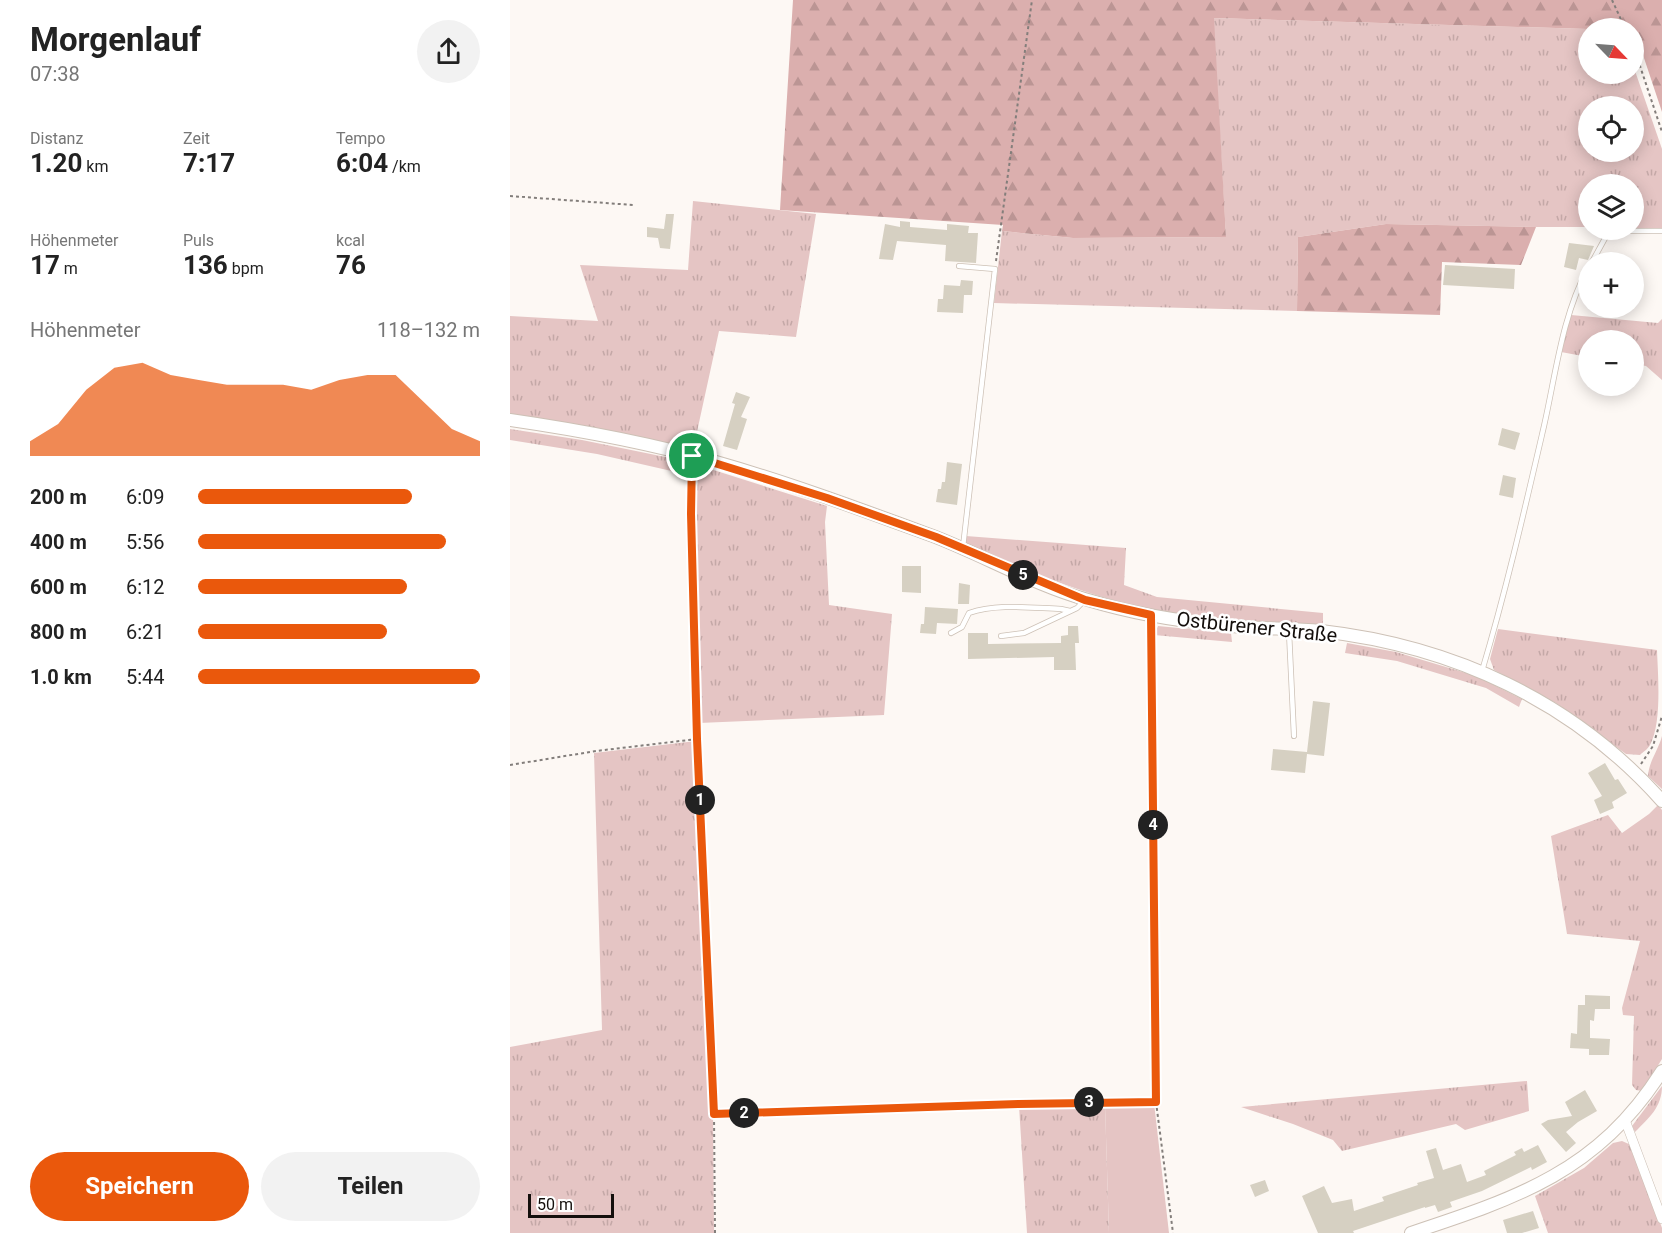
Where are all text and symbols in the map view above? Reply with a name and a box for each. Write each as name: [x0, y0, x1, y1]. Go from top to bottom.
north arrow: [1578, 18, 1644, 84]
map controls: [1578, 18, 1644, 396]
text: Morgenlauf: [30, 20, 201, 59]
button: share: [417, 20, 480, 83]
text: 07:38: [30, 62, 80, 86]
button: locate: [1578, 96, 1644, 162]
text: Distanz: [30, 129, 83, 148]
text: Zeit: [183, 129, 210, 148]
text: Tempo: [336, 129, 385, 148]
text: 1.20: [30, 148, 82, 178]
text: 7:17: [183, 148, 235, 178]
text: 6:04: [336, 148, 388, 178]
text: km: [82, 157, 108, 176]
text: /km: [388, 157, 421, 176]
button: layers: [1578, 174, 1644, 240]
text: Höhenmeter: [30, 231, 118, 250]
text: Puls: [183, 231, 214, 250]
text: kcal: [336, 231, 365, 250]
text: 17: [30, 250, 60, 280]
text: 136: [183, 250, 228, 280]
text: 76: [336, 250, 366, 280]
button: +: [1578, 252, 1644, 318]
text: m: [60, 259, 78, 278]
text: bpm: [228, 259, 264, 278]
text: Höhenmeter: [30, 318, 140, 342]
text: 118–132 m: [377, 318, 480, 342]
button: −: [1578, 330, 1644, 396]
pin: [666, 430, 717, 481]
icon: arrive: [675, 439, 708, 472]
text: 200 m: [30, 485, 87, 509]
text: 6:09: [126, 485, 165, 509]
text: 400 m: [30, 530, 87, 554]
text: 5:56: [126, 530, 165, 554]
pin: 5: [1008, 560, 1038, 590]
text: 5: [1018, 565, 1028, 584]
text: 600 m: [30, 575, 87, 599]
text: 6:12: [126, 575, 165, 599]
street label: Ostbürener Straße: [1175, 607, 1339, 647]
text: 800 m: [30, 620, 87, 644]
text: 6:21: [126, 620, 165, 644]
text: 1.0 km: [30, 665, 92, 689]
text: 5:44: [126, 665, 165, 689]
pin: 1: [685, 785, 715, 815]
text: 1: [695, 790, 705, 809]
pin: 4: [1138, 810, 1168, 840]
text: 4: [1148, 815, 1158, 834]
pin: 3: [1074, 1087, 1104, 1117]
text: 3: [1084, 1092, 1094, 1111]
pin: 2: [729, 1098, 759, 1128]
text: 2: [739, 1103, 749, 1122]
button: Speichern: [30, 1152, 249, 1221]
button: Teilen: [261, 1152, 480, 1221]
scale bar: [528, 1191, 614, 1218]
text: 50 m: [537, 1195, 573, 1214]

